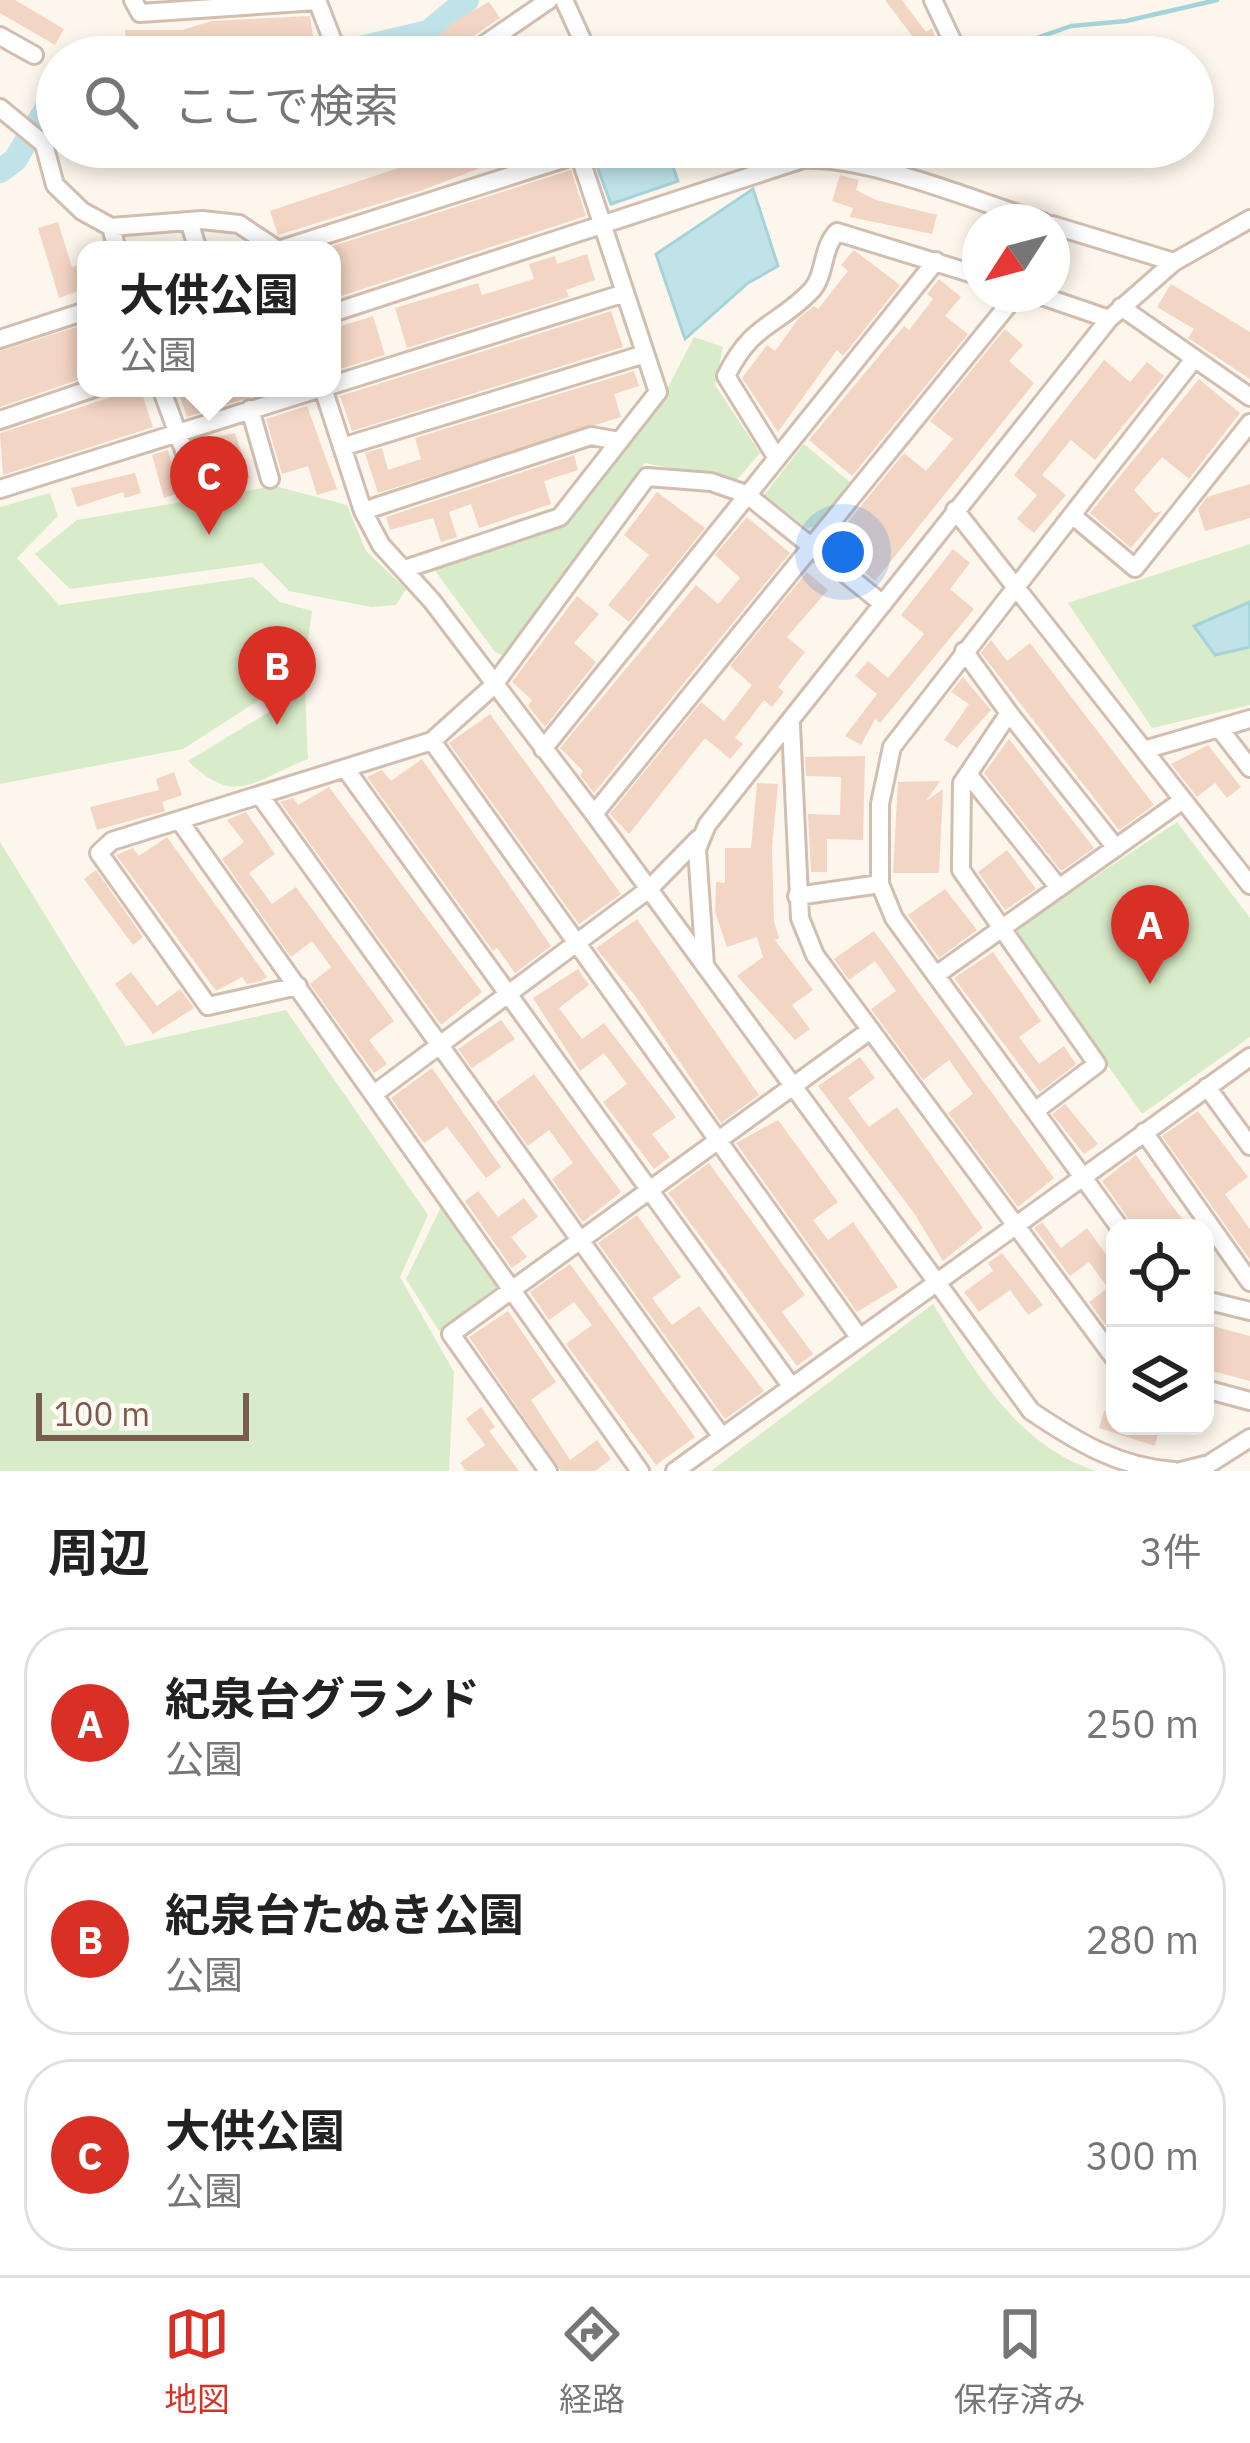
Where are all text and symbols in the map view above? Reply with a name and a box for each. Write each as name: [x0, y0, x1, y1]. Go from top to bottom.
search box: [36, 36, 1214, 168]
icon: search: [78, 69, 144, 135]
text: ここで検索: [174, 76, 399, 134]
north arrow: [962, 204, 1070, 312]
popup: [77, 241, 341, 397]
text: 大供公園: [119, 265, 299, 323]
text: 公園: [119, 329, 197, 380]
pin: C: [170, 436, 248, 535]
your location: [813, 522, 873, 582]
pin: B: [238, 626, 316, 725]
pin: A: [1111, 885, 1189, 984]
map controls: [1106, 1219, 1214, 1435]
button: locate: [1106, 1219, 1214, 1327]
button: layers: [1106, 1327, 1214, 1435]
scale bar: [36, 1387, 249, 1440]
text: 100 m: [54, 1392, 150, 1435]
text: 周辺: [48, 1519, 150, 1585]
text: 3件: [1140, 1526, 1202, 1577]
text: 紀泉台グランド: [165, 1669, 480, 1727]
text: A: [77, 1698, 103, 1749]
text: 250 m: [1086, 1698, 1199, 1749]
text: 公園: [165, 1733, 243, 1784]
text: 紀泉台たぬき公園: [165, 1885, 524, 1943]
text: B: [77, 1914, 103, 1965]
text: 280 m: [1086, 1914, 1199, 1965]
text: 公園: [165, 1949, 243, 2000]
text: 大供公園: [165, 2101, 345, 2159]
text: C: [77, 2130, 103, 2181]
text: 300 m: [1086, 2130, 1199, 2181]
text: 公園: [165, 2165, 243, 2216]
tab: 地図: [164, 2301, 230, 2421]
tab: 経路: [559, 2301, 625, 2421]
tab: 保存済み: [954, 2301, 1086, 2421]

